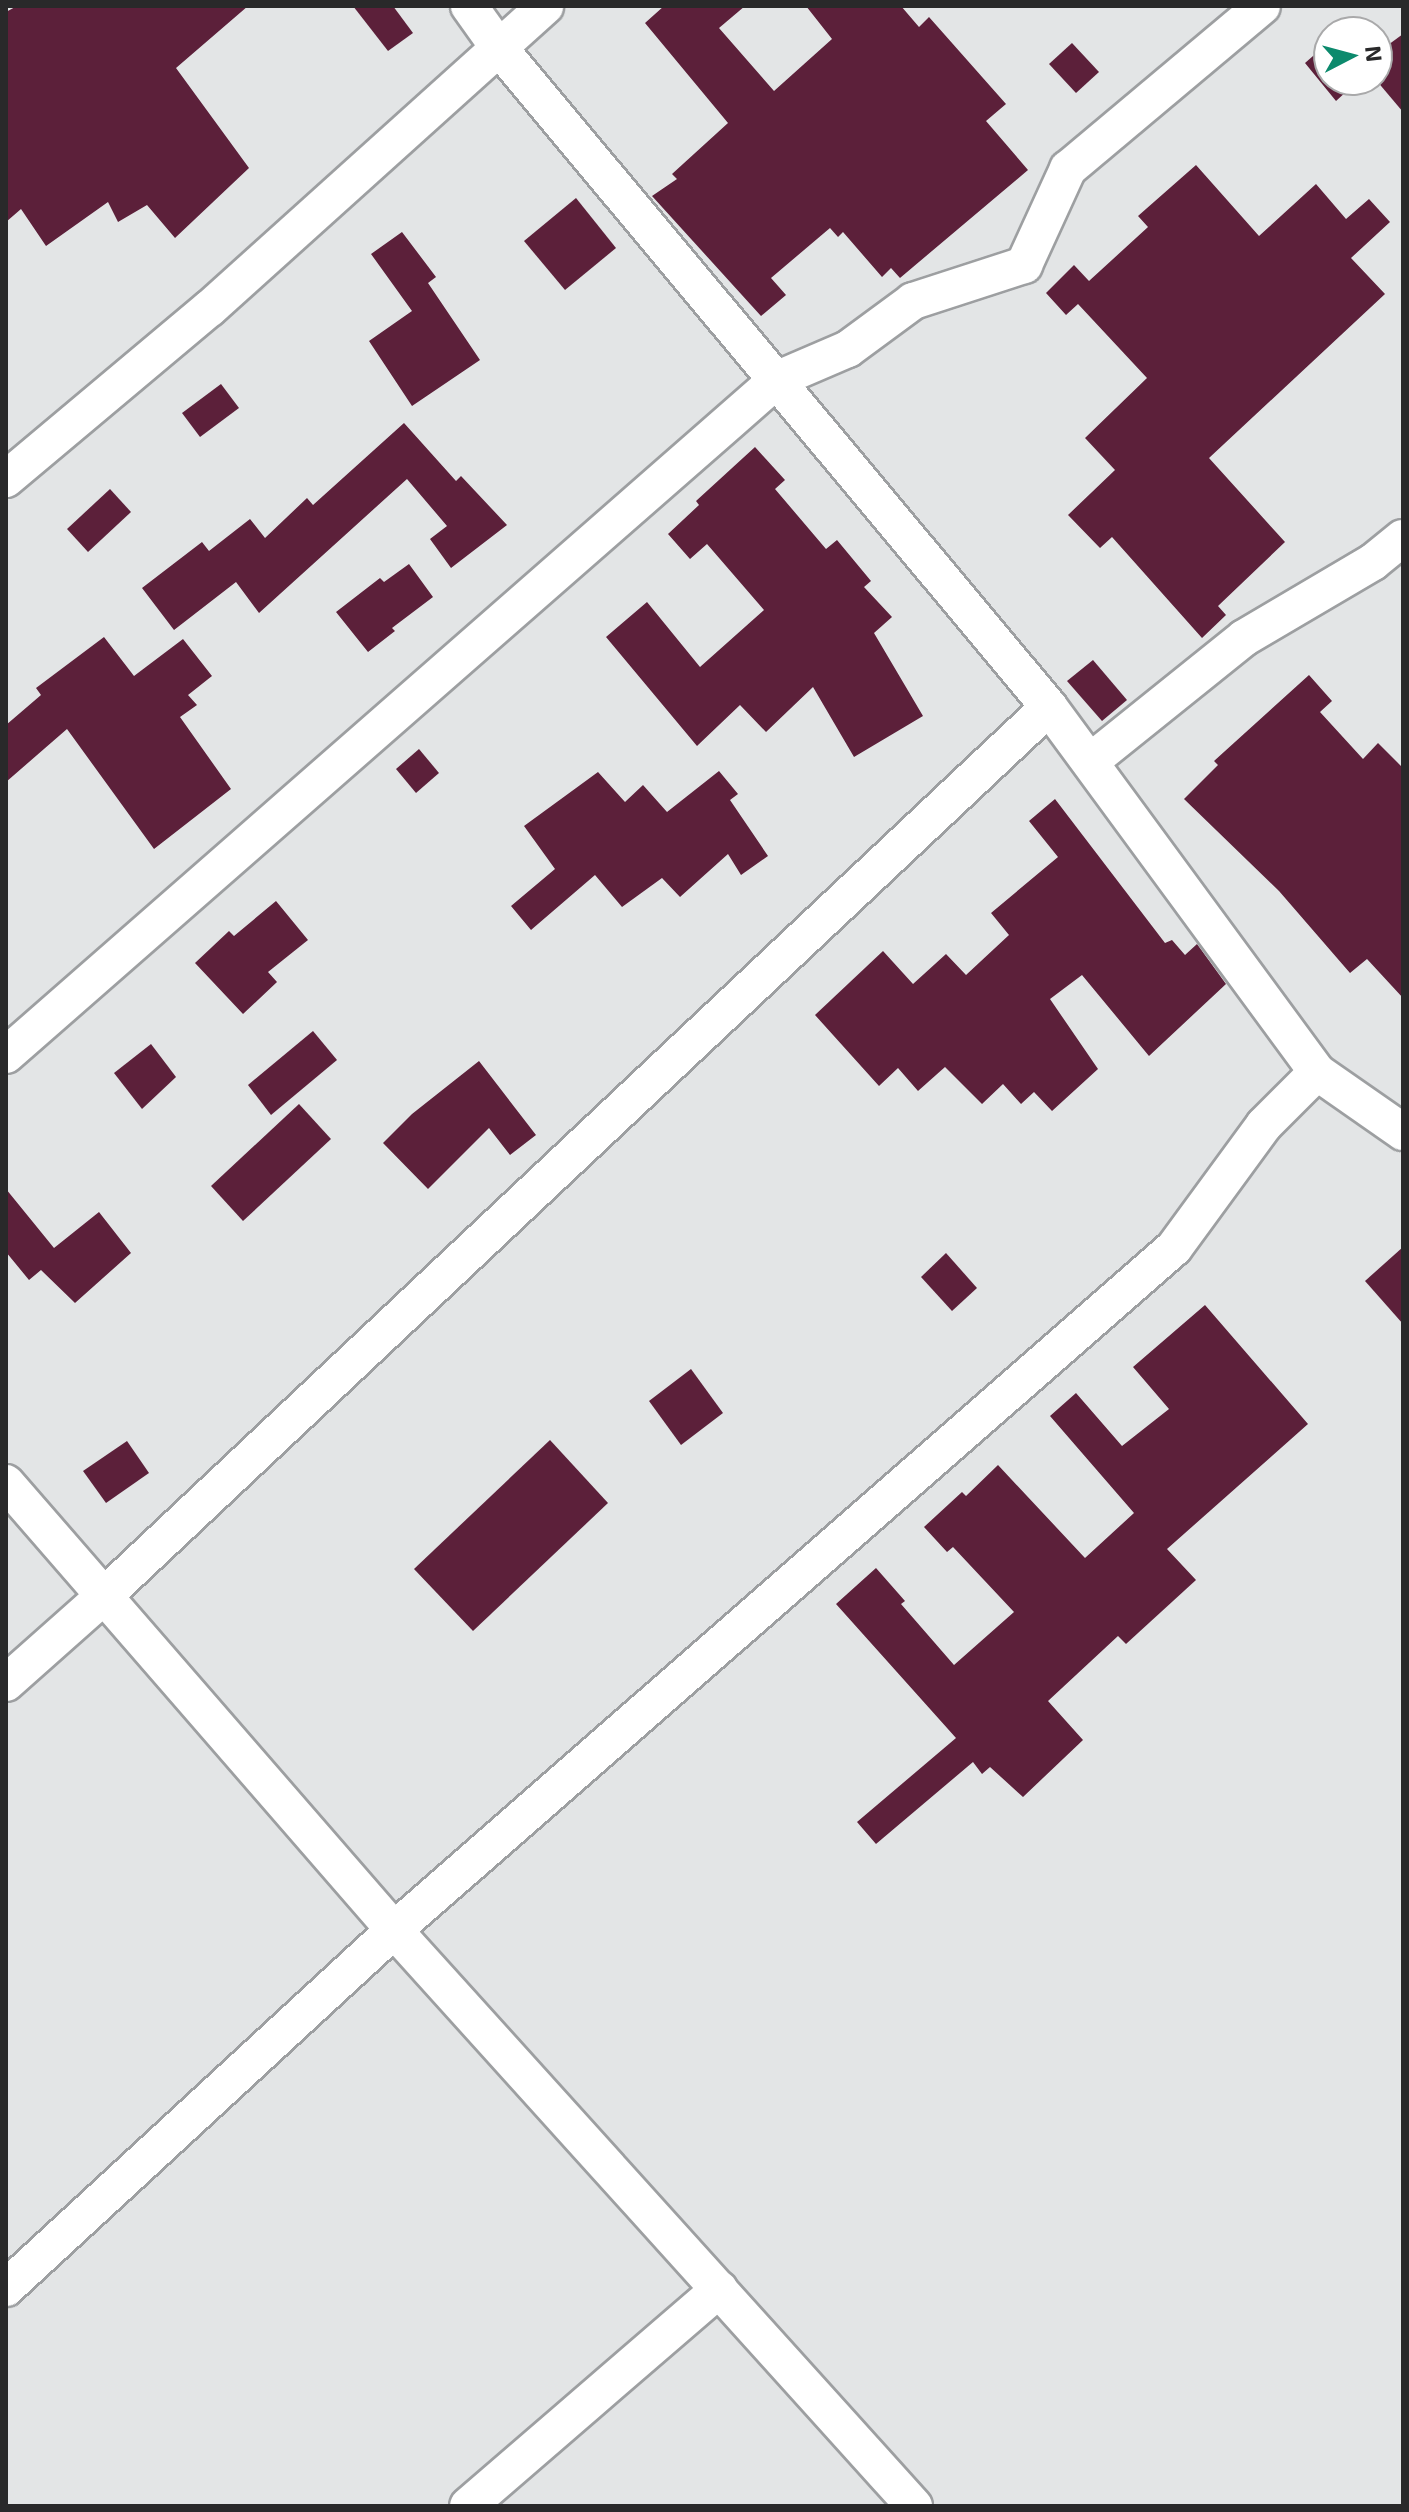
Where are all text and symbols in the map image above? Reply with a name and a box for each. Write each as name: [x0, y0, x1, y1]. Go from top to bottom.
north arrow: [1313, 16, 1393, 96]
text: N: [1361, 44, 1389, 63]

